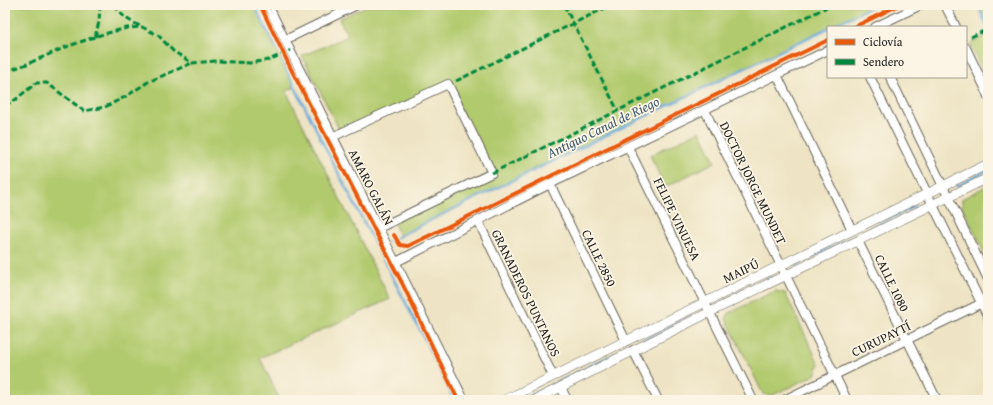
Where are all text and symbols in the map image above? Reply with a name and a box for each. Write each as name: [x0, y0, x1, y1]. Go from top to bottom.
legend: [827, 26, 967, 78]
text: Ciclovía: [863, 33, 903, 50]
text: Sendero: [863, 53, 904, 70]
water label: Antiguo Canal de Riego: [543, 91, 663, 163]
street label: DOCTOR JORGE MUNDET: [715, 118, 791, 248]
street label: AMARO GALÁN: [344, 146, 399, 229]
street label: FELIPE VINUESA: [649, 174, 705, 264]
street label: GRANADEROS PUNTANOS: [487, 226, 565, 360]
street label: CALLE 2850: [577, 226, 621, 290]
street label: CALLE 1080: [870, 251, 914, 315]
street label: MAIPÚ: [720, 254, 763, 288]
street label: CURUPAYTÍ: [848, 316, 915, 362]

